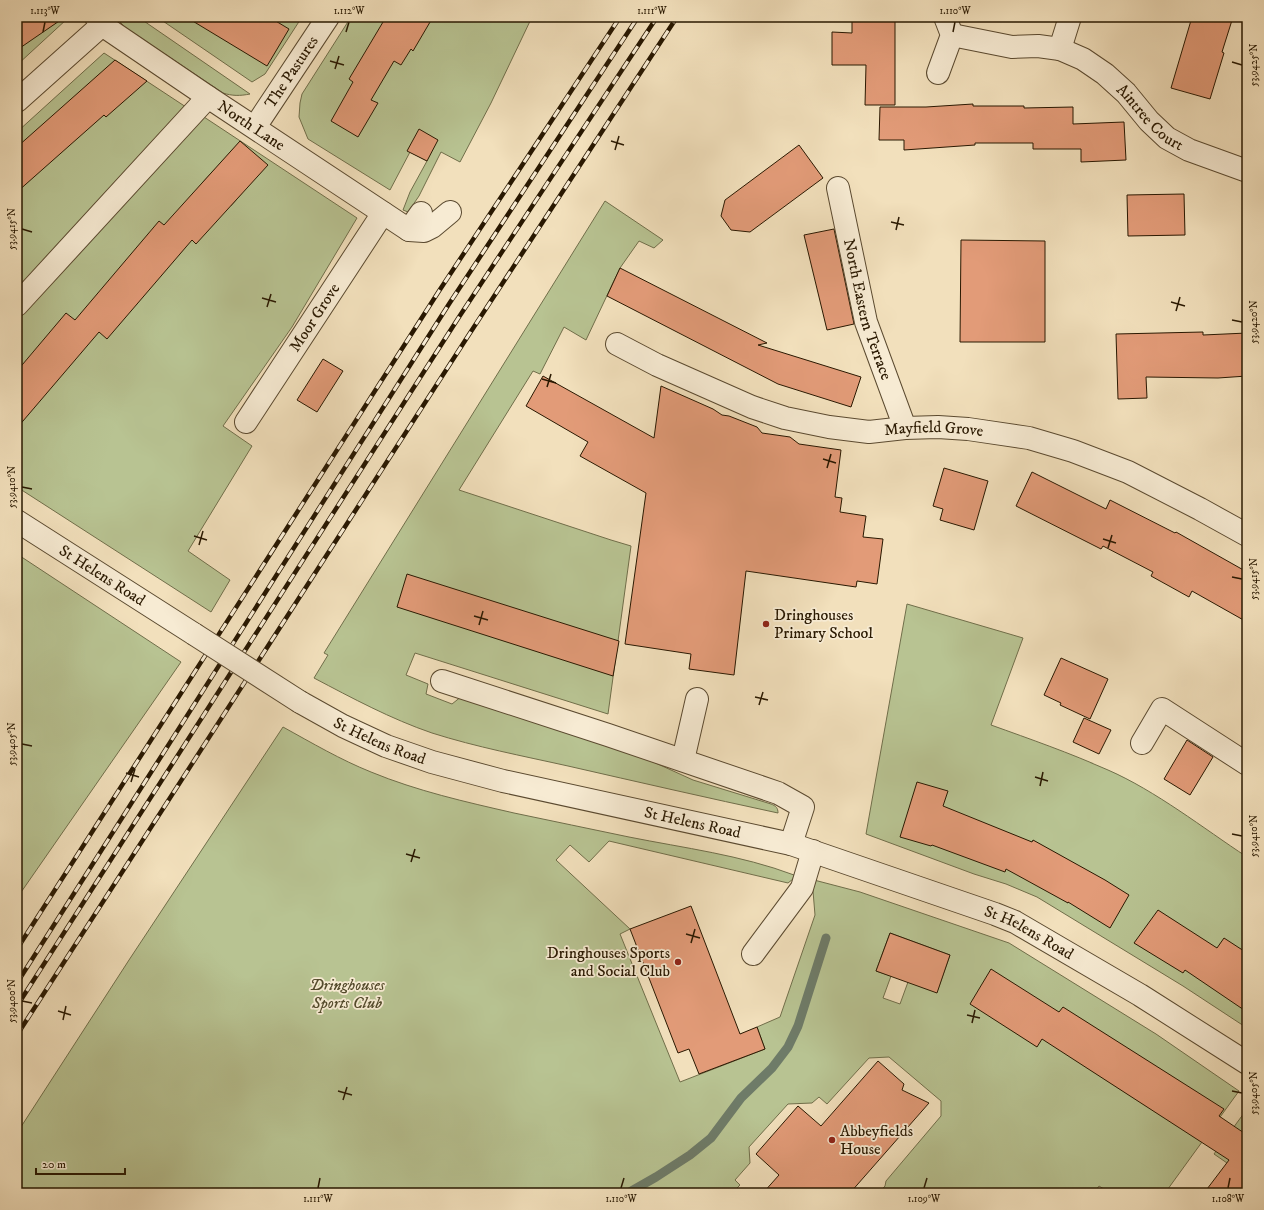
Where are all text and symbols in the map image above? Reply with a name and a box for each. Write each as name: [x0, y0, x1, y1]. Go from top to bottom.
text: 1.113°W: [30, 5, 61, 17]
text: 1.112°W: [334, 5, 365, 17]
text: 1.111°W: [637, 5, 668, 17]
text: 1.110°W: [939, 5, 971, 17]
street label: The Pastures: [260, 32, 323, 112]
text: 53.9425°N: [1248, 43, 1260, 87]
street label: Aintree Court: [1112, 79, 1187, 155]
street label: North Lane: [214, 96, 289, 155]
text: 53.9415°N: [6, 208, 18, 250]
street label: North Eastern Terrace: [839, 237, 897, 383]
street label: Moor Grove: [285, 279, 344, 356]
text: 53.9420°N: [1248, 300, 1260, 344]
street label: Mayfield Grove: [883, 417, 985, 441]
text: 53.9410°N: [6, 466, 18, 508]
street label: St Helens Road: [55, 540, 149, 610]
text: 53.9415°N: [1248, 558, 1260, 600]
place label: Dringhouses Primary School: [774, 605, 873, 643]
marker: Dringhouses Primary School: [761, 619, 771, 629]
street label: St Helens Road: [330, 713, 429, 769]
text: 53.9405°N: [6, 722, 18, 766]
street label: St Helens Road: [642, 802, 743, 843]
text: 53.9410°N: [1248, 815, 1260, 857]
street label: St Helens Road: [982, 901, 1077, 964]
place label: Dringhouses Sports and Social Club: [547, 943, 670, 981]
marker: Dringhouses Sports and Social Club: [673, 957, 683, 967]
park label: Dringhouses Sports Club: [309, 975, 386, 1013]
text: 53.9400°N: [6, 979, 18, 1023]
text: 53.9405°N: [1248, 1071, 1260, 1115]
place label: Abbeyfields House: [840, 1121, 913, 1159]
marker: Abbeyfields House: [827, 1135, 837, 1145]
scale bar: [36, 1150, 125, 1176]
text: 20 m: [42, 1157, 66, 1172]
text: 1.111°W: [303, 1193, 334, 1205]
text: 1.110°W: [605, 1193, 637, 1205]
text: 1.109°W: [908, 1193, 941, 1205]
text: 1.108°W: [1212, 1193, 1245, 1205]

